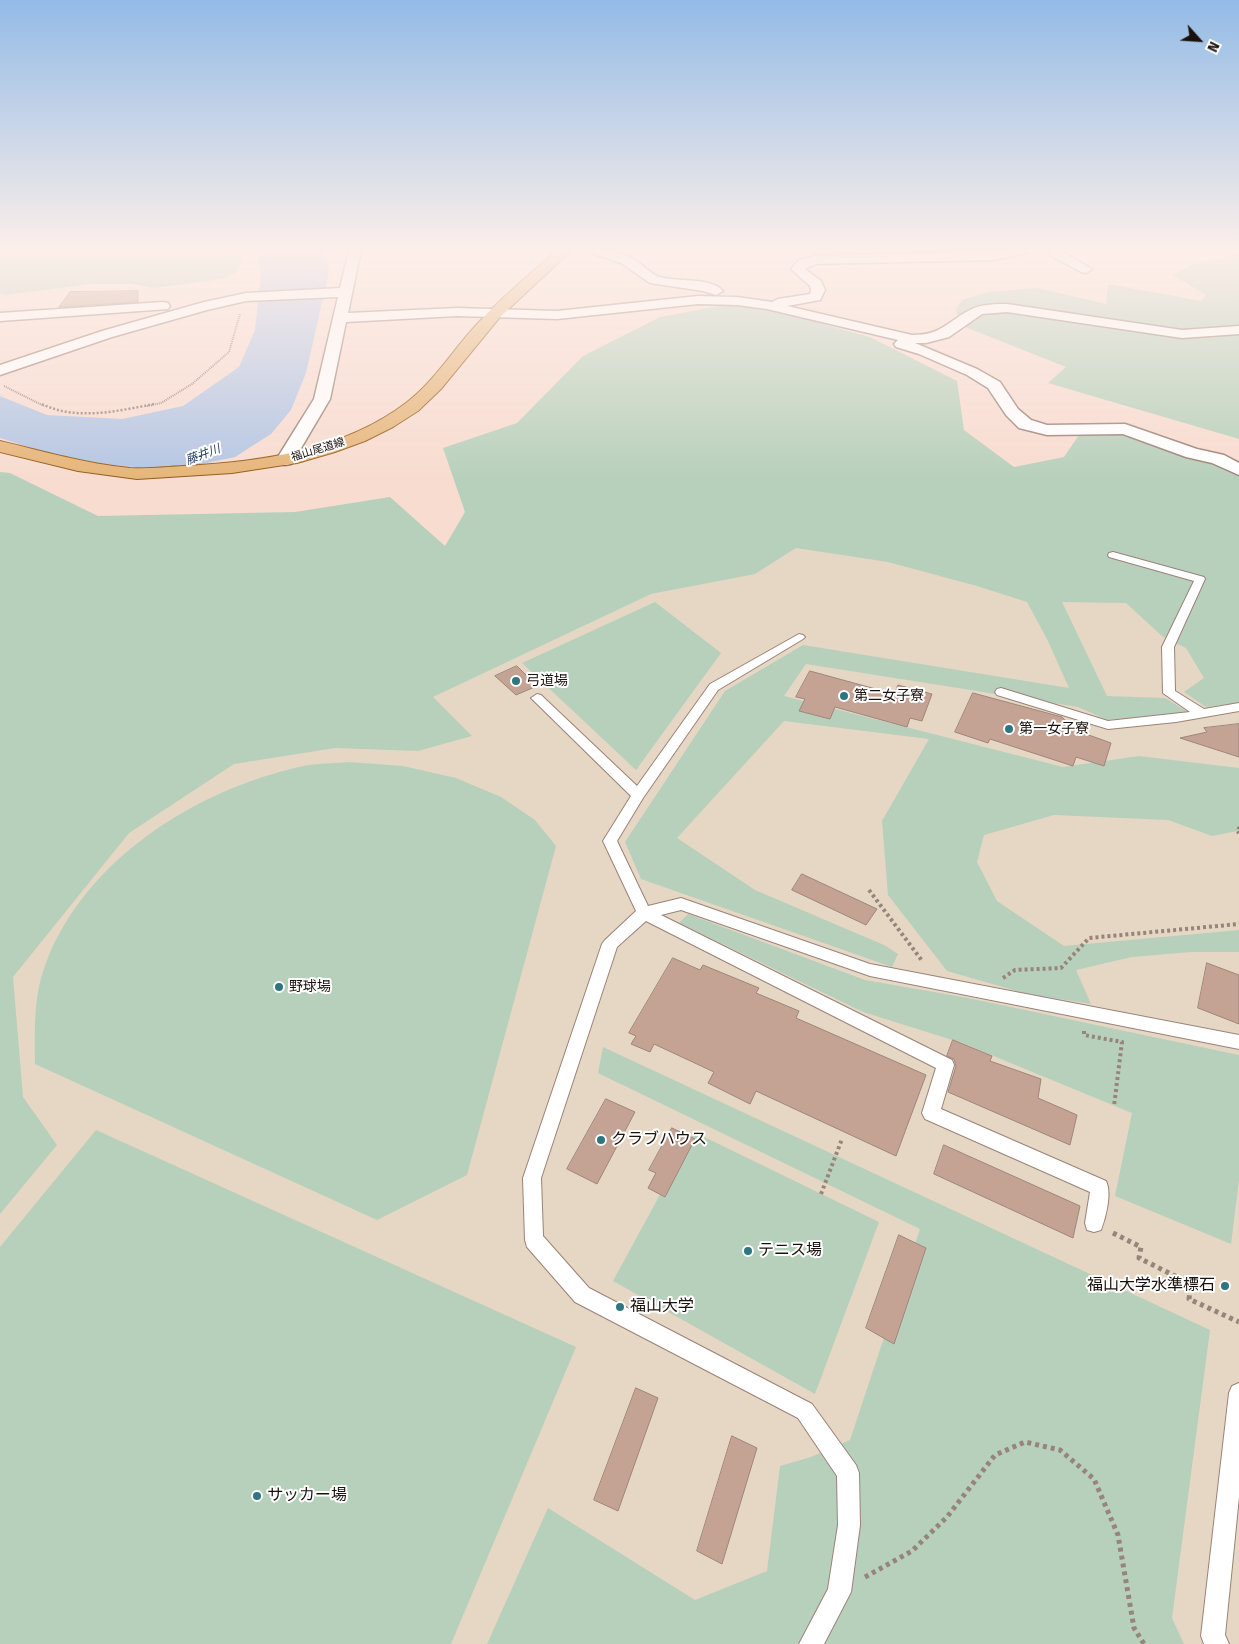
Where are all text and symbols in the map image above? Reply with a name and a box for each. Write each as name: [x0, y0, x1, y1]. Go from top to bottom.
north arrow: [1174, 15, 1224, 65]
text: N: [1203, 39, 1223, 55]
street label: 福山尾道線: [290, 436, 346, 464]
water label: 藤井川: [184, 442, 222, 468]
place label: 弓道場: [526, 673, 568, 689]
marker: 弓道場: [510, 675, 522, 687]
place label: 第二女子寮: [854, 688, 924, 704]
marker: 第二女子寮: [838, 690, 850, 702]
place label: 第一女子寮: [1019, 721, 1089, 737]
marker: 第一女子寮: [1003, 723, 1015, 735]
place label: 野球場: [289, 979, 331, 995]
marker: 野球場: [273, 981, 285, 993]
place label: クラブハウス: [611, 1130, 707, 1150]
marker: クラブハウス: [595, 1134, 607, 1146]
place label: テニス場: [758, 1241, 822, 1261]
marker: テニス場: [742, 1245, 754, 1257]
place label: 福山大学水準標石: [1087, 1276, 1215, 1296]
marker: 福山大学水準標石: [1219, 1280, 1231, 1292]
place label: 福山大学: [630, 1297, 694, 1317]
marker: 福山大学: [614, 1301, 626, 1313]
place label: サッカー場: [267, 1486, 347, 1506]
marker: サッカー場: [251, 1490, 263, 1502]

